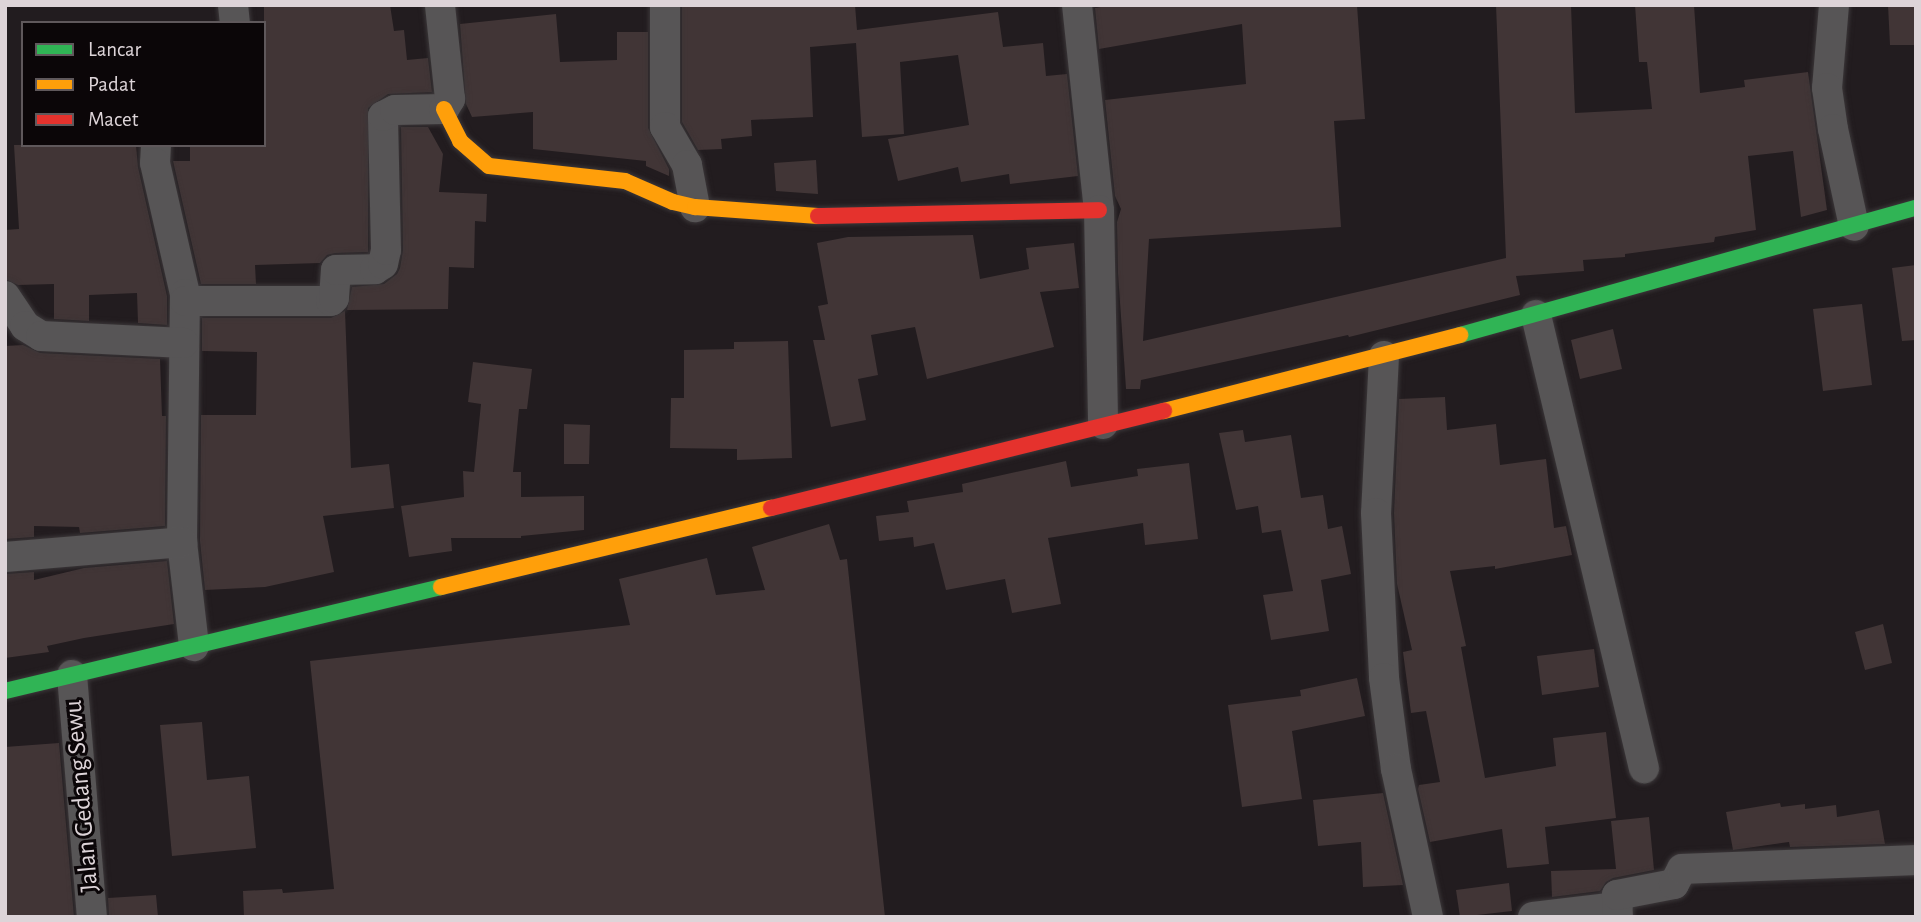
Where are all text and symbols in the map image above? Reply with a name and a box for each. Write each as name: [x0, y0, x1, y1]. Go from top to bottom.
legend: [21, 21, 266, 147]
text: Lancar: [88, 39, 141, 60]
text: Padat: [88, 74, 135, 95]
text: Macet: [88, 109, 139, 130]
street label: Jalan Gedang Sewu: [58, 699, 106, 893]

